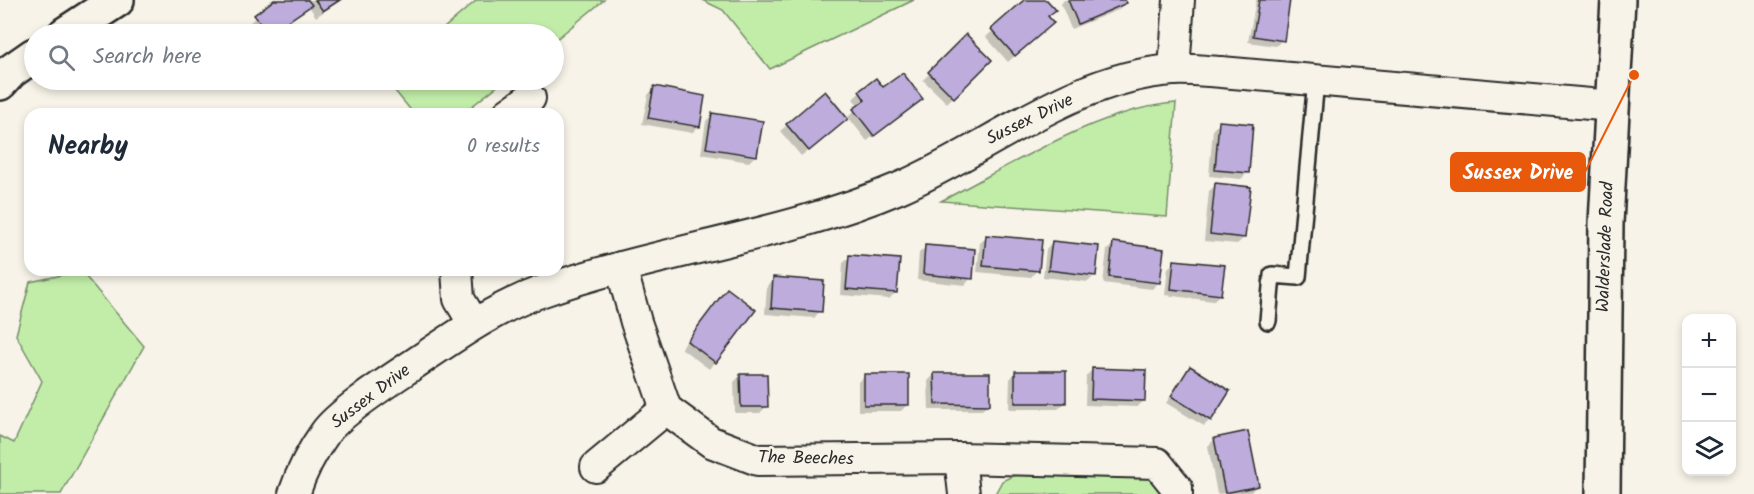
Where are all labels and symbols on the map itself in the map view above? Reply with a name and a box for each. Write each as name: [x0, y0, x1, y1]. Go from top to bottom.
street label: Sussex Drive: [981, 86, 1079, 154]
callout: Sussex Drive: [1451, 153, 1585, 191]
text: Sussex Drive: [1463, 158, 1573, 190]
street label: Walderslade Road: [1589, 180, 1623, 313]
street label: Sussex Drive: [325, 357, 417, 437]
street label: The Beeches: [758, 444, 854, 474]

